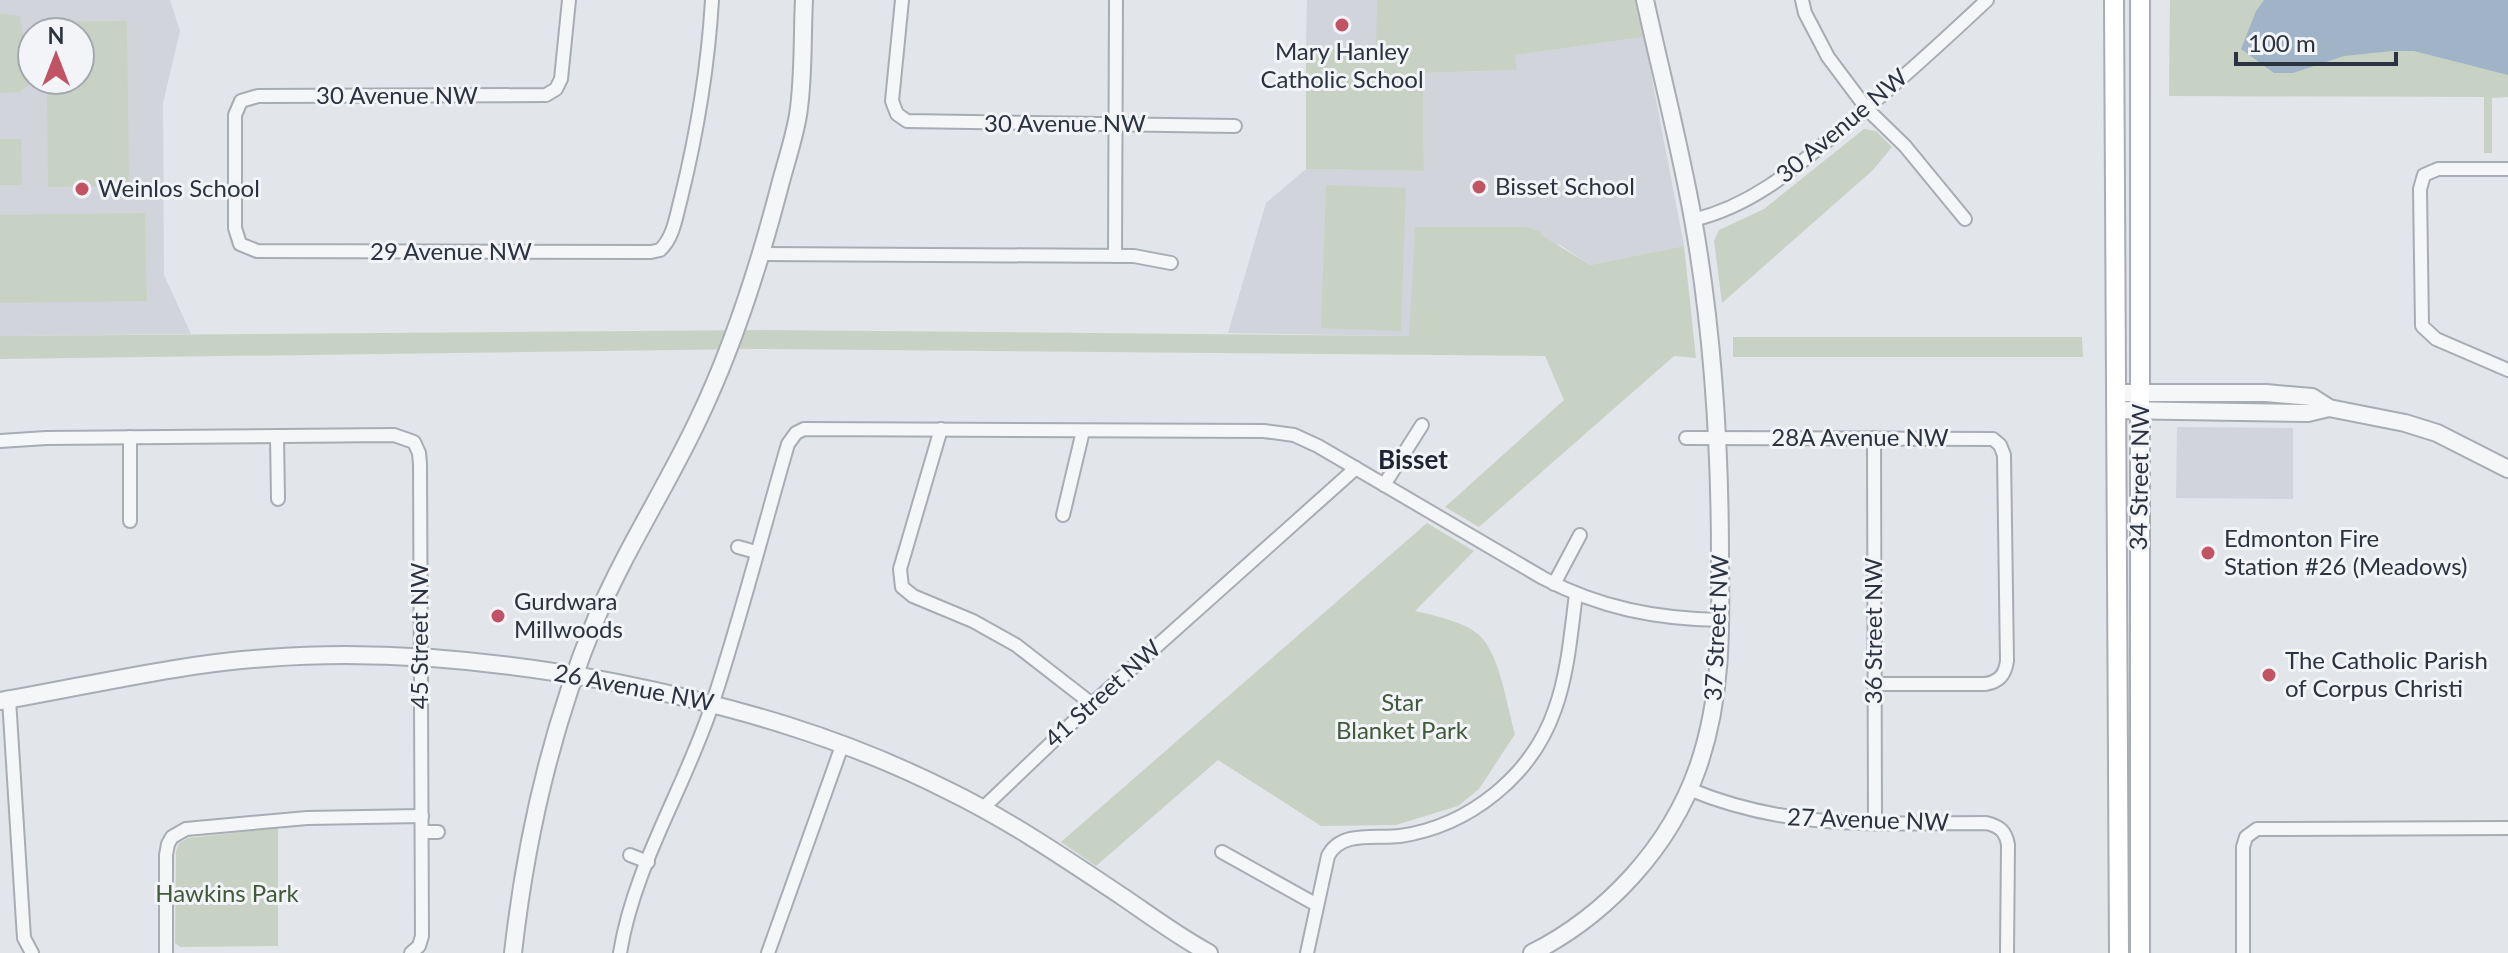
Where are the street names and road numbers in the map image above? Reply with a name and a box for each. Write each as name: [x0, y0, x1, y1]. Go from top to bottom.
street label: 30 Avenue NW: [1770, 62, 1912, 188]
street label: 30 Avenue NW: [316, 80, 478, 109]
street label: 30 Avenue NW: [984, 108, 1146, 137]
street label: 29 Avenue NW: [370, 236, 532, 265]
street label: 34 Street NW: [2123, 403, 2154, 550]
street label: 28A Avenue NW: [1771, 422, 1949, 451]
street label: 37 Street NW: [1697, 554, 1734, 702]
street label: 36 Street NW: [1858, 558, 1887, 704]
street label: 45 Street NW: [404, 563, 433, 709]
street label: 41 Street NW: [1038, 633, 1166, 753]
street label: 26 Avenue NW: [552, 657, 717, 716]
street label: 27 Avenue NW: [1787, 801, 1950, 836]

